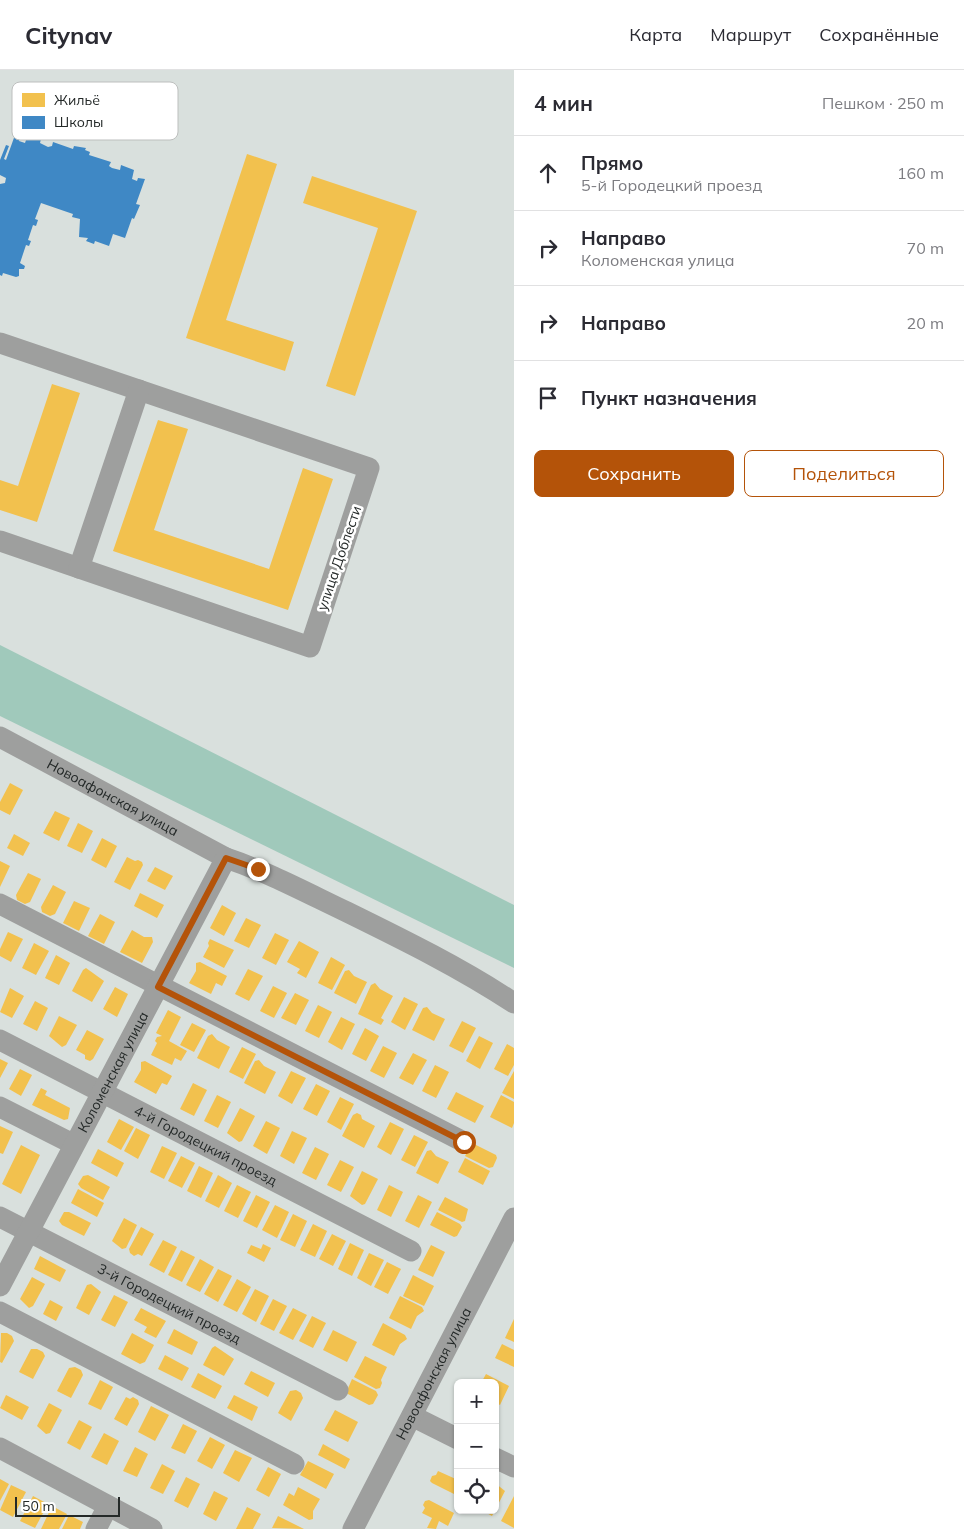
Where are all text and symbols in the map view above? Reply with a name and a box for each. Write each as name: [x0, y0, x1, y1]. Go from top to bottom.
text: Citynav: [25, 20, 112, 50]
text: Карта: [629, 23, 682, 46]
text: Маршрут: [710, 23, 791, 46]
text: Сохранённые: [819, 23, 939, 46]
legend: [12, 82, 178, 140]
text: 4 мин: [534, 90, 593, 116]
text: Жильё: [54, 91, 100, 109]
text: Пешком · 250 m: [822, 93, 944, 113]
text: Школы: [54, 113, 103, 131]
text: Прямо: [581, 151, 643, 175]
icon: ahead: [534, 159, 562, 187]
text: 160 m: [897, 163, 944, 183]
text: 5-й Городецкий проезд: [581, 175, 762, 195]
text: Направо: [581, 226, 666, 250]
icon: right: [534, 234, 562, 262]
text: 70 m: [907, 238, 944, 258]
text: Коломенская улица: [581, 250, 734, 270]
icon: right: [534, 309, 562, 337]
text: Направо: [581, 311, 666, 335]
text: 20 m: [907, 313, 944, 333]
icon: arrive: [534, 384, 562, 412]
text: Пункт назначения: [581, 386, 757, 410]
button: Сохранить: [534, 450, 734, 497]
button: Поделиться: [744, 450, 944, 497]
street label: улица Доблести: [313, 503, 365, 613]
street label: Новоафонская улица: [44, 755, 182, 840]
route end: [247, 858, 270, 881]
street label: Коломенская улица: [74, 1008, 152, 1136]
street label: 4-й Городецкий проезд: [131, 1101, 281, 1190]
route start: [453, 1131, 476, 1154]
street label: 3-й Городецкий проезд: [94, 1259, 244, 1348]
street label: Новоафонская улица: [392, 1304, 475, 1443]
map controls: [454, 1379, 499, 1514]
button: +: [454, 1379, 499, 1424]
button: −: [454, 1424, 499, 1469]
button: locate: [454, 1469, 499, 1514]
scale bar: [15, 1494, 120, 1517]
text: 50 m: [22, 1497, 55, 1515]

